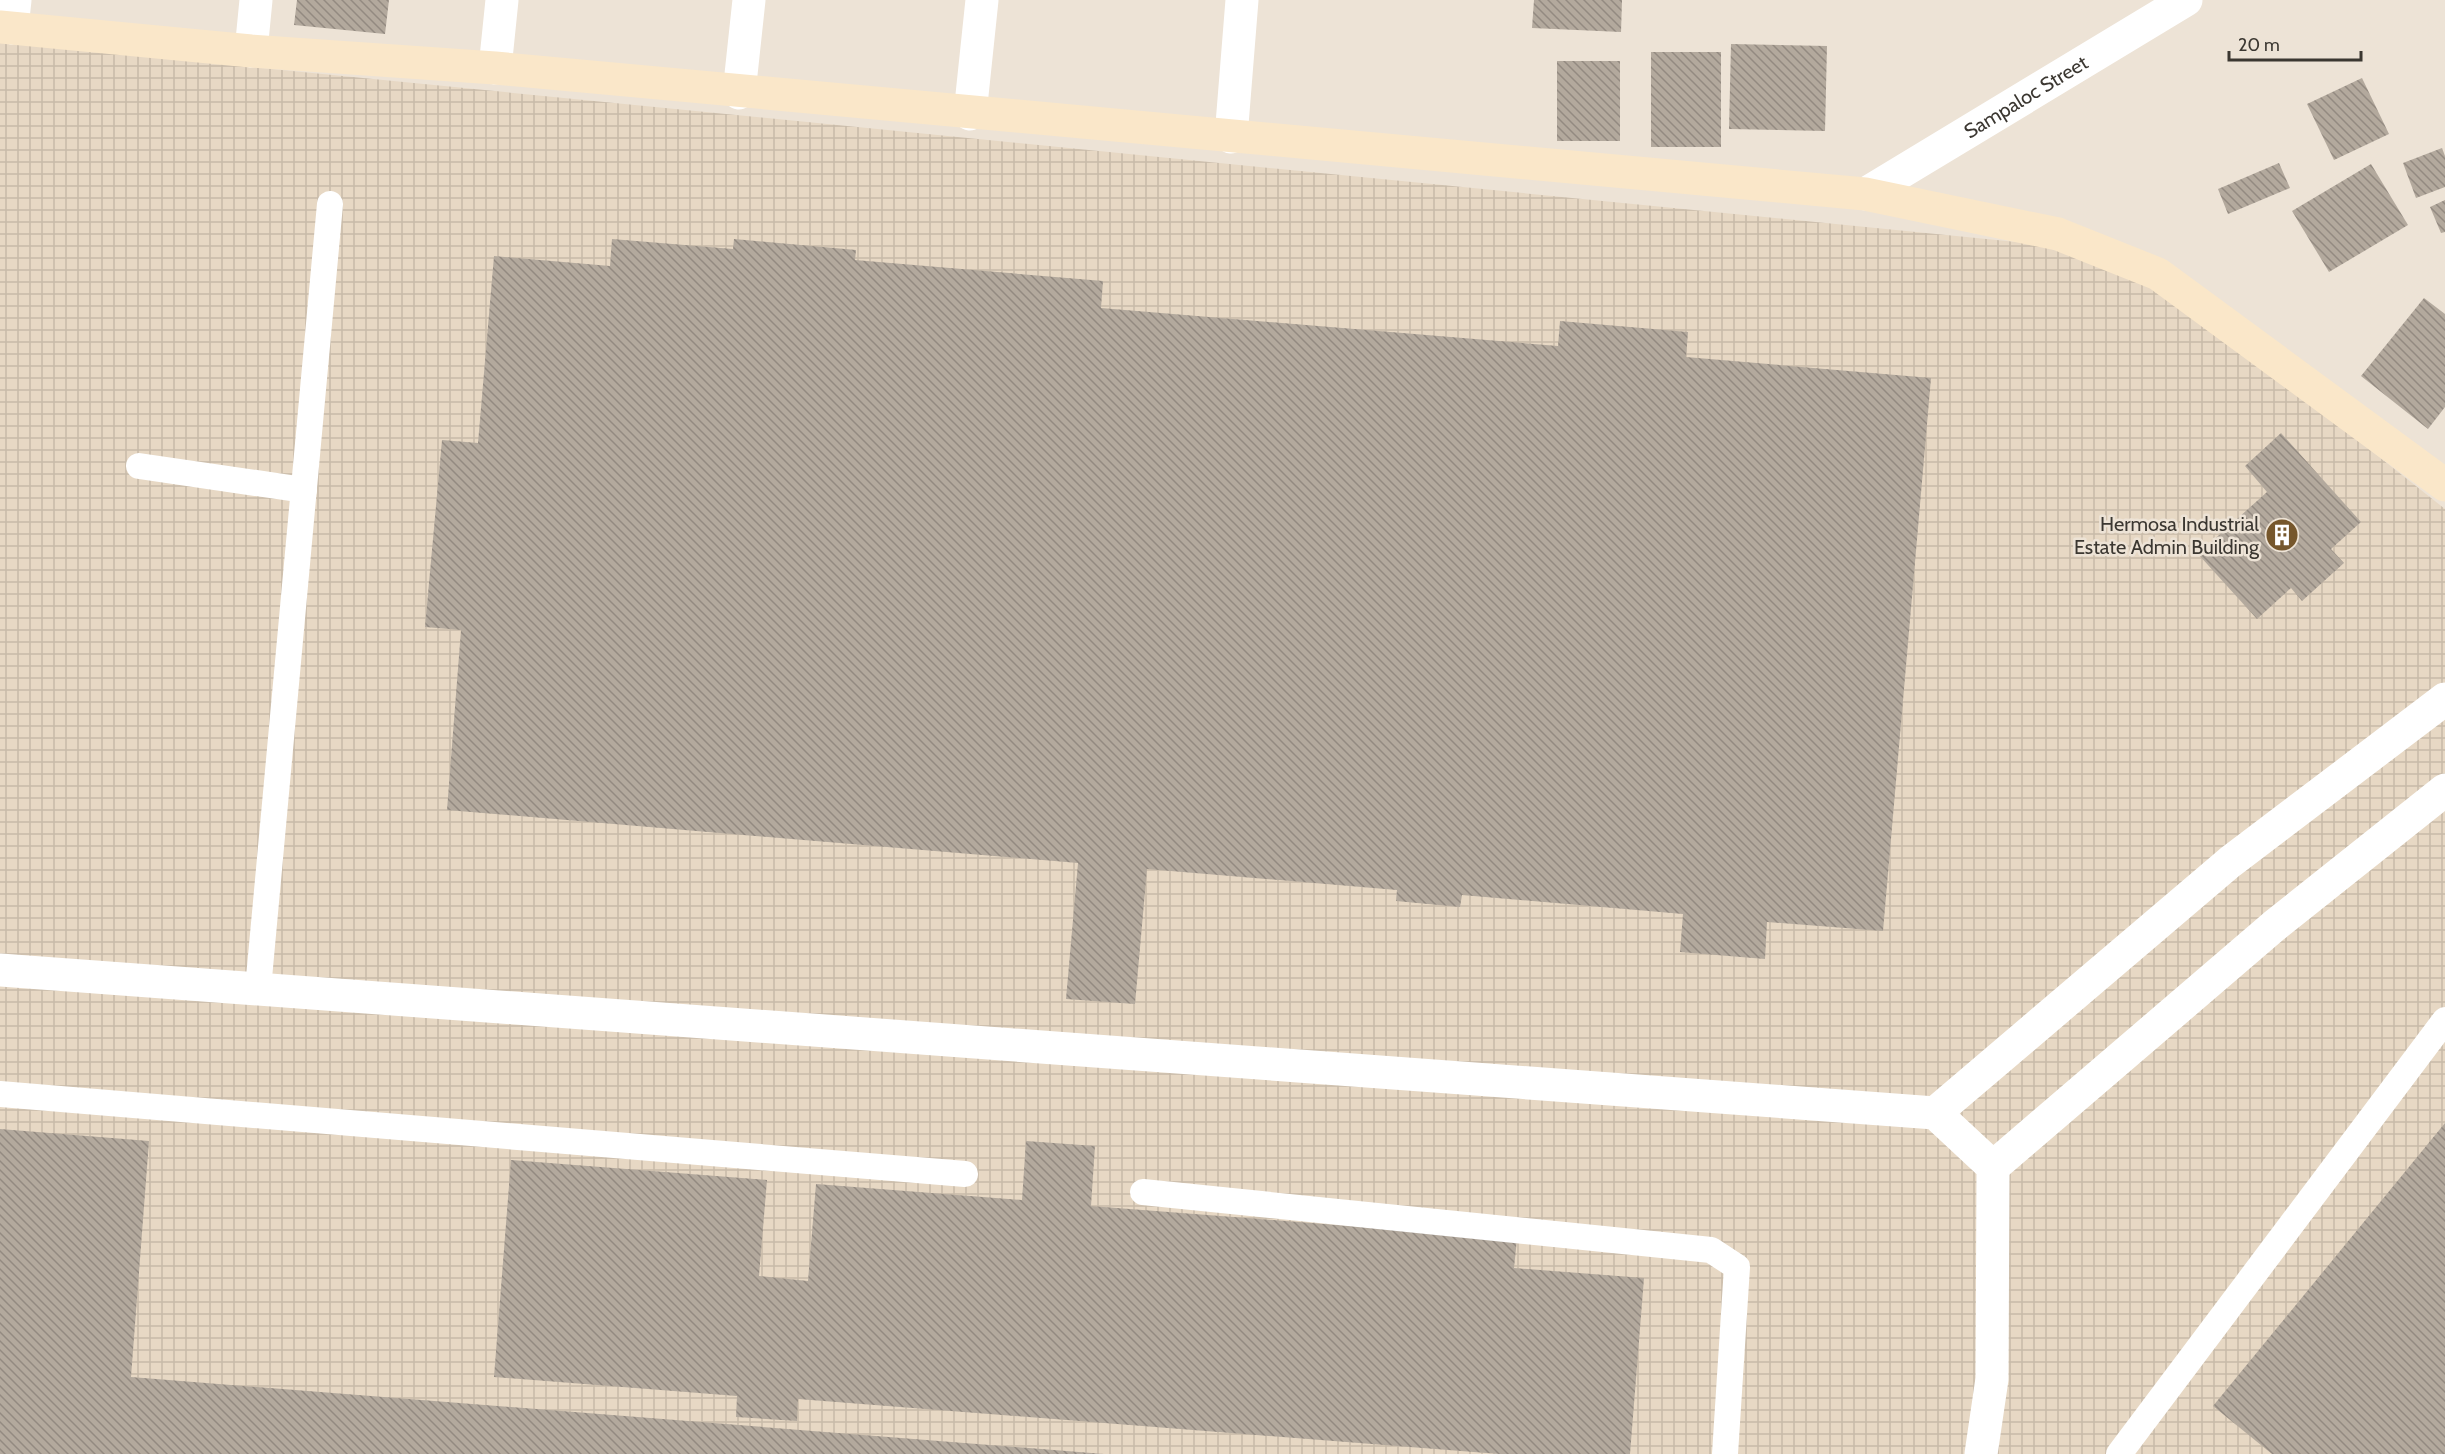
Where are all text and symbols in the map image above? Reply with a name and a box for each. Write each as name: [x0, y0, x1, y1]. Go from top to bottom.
scale bar: [2229, 24, 2361, 62]
text: 20 m: [2238, 34, 2280, 56]
street label: Sampaloc Street: [1960, 50, 2092, 143]
place label: Hermosa Industrial Estate Admin Building: [2074, 512, 2260, 559]
building icon: Hermosa Industrial Estate Admin Building: [2264, 517, 2300, 553]

